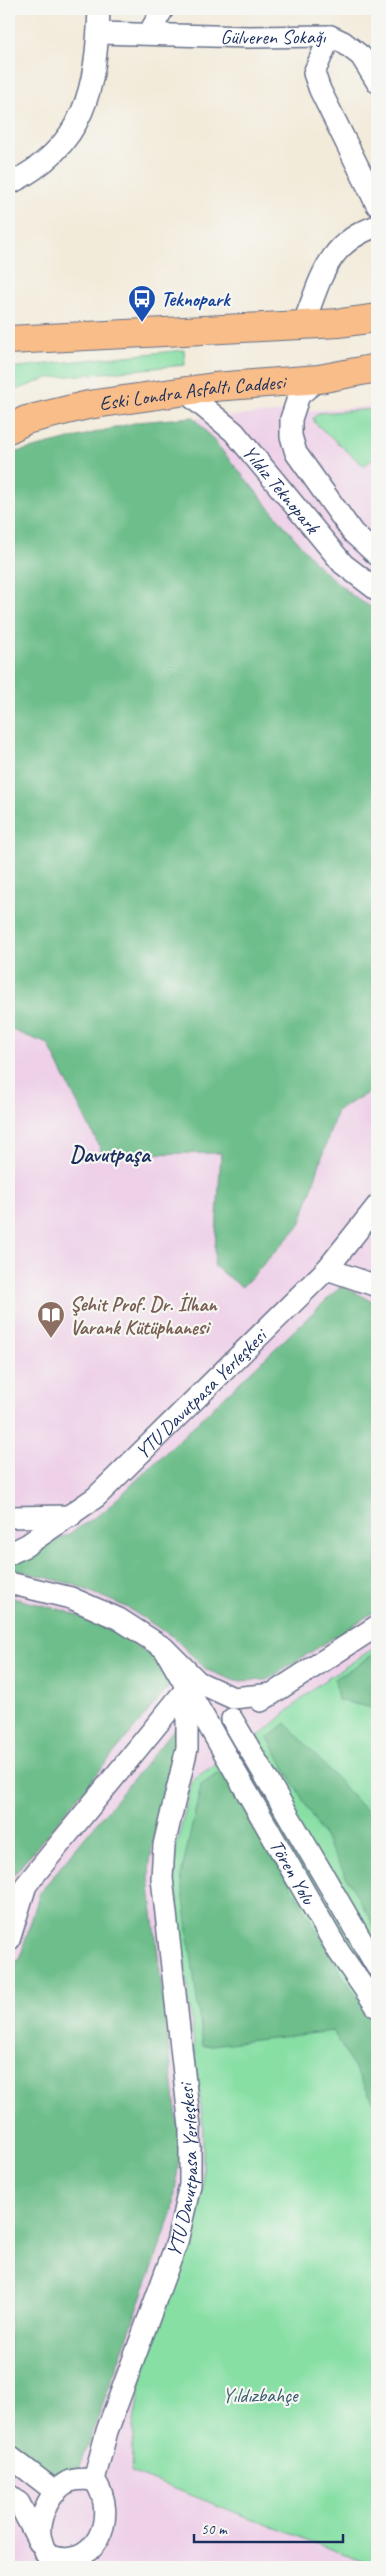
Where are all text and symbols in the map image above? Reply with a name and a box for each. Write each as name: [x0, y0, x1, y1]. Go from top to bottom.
street label: Gülveren Sokağı: [220, 24, 327, 50]
bus stop icon: Teknopark: [127, 284, 157, 323]
place label: Teknopark: [161, 287, 231, 312]
street label: Eski Londra Asfaltı Caddesi: [98, 369, 288, 416]
street label: Yıldız Teknopark: [237, 440, 326, 540]
district label: Davutpaşa: [70, 1141, 152, 1169]
place label: Şehit Prof. Dr. İlhan Varank Kütüphanesi: [70, 1292, 219, 1340]
library icon: Şehit Prof. Dr. İlhan Varank Kütüphanesi: [36, 1300, 66, 1339]
street label: YTU Davutpasa Yerleşkesi: [130, 1323, 273, 1464]
street label: Tören Yolu: [264, 1835, 322, 1910]
street label: YTU Davutpasa Yerleşkesi: [161, 2080, 203, 2260]
park label: Yıldızbahçe: [222, 2383, 299, 2408]
scale bar: [194, 2511, 342, 2543]
text: 50 m: [201, 2520, 228, 2539]

